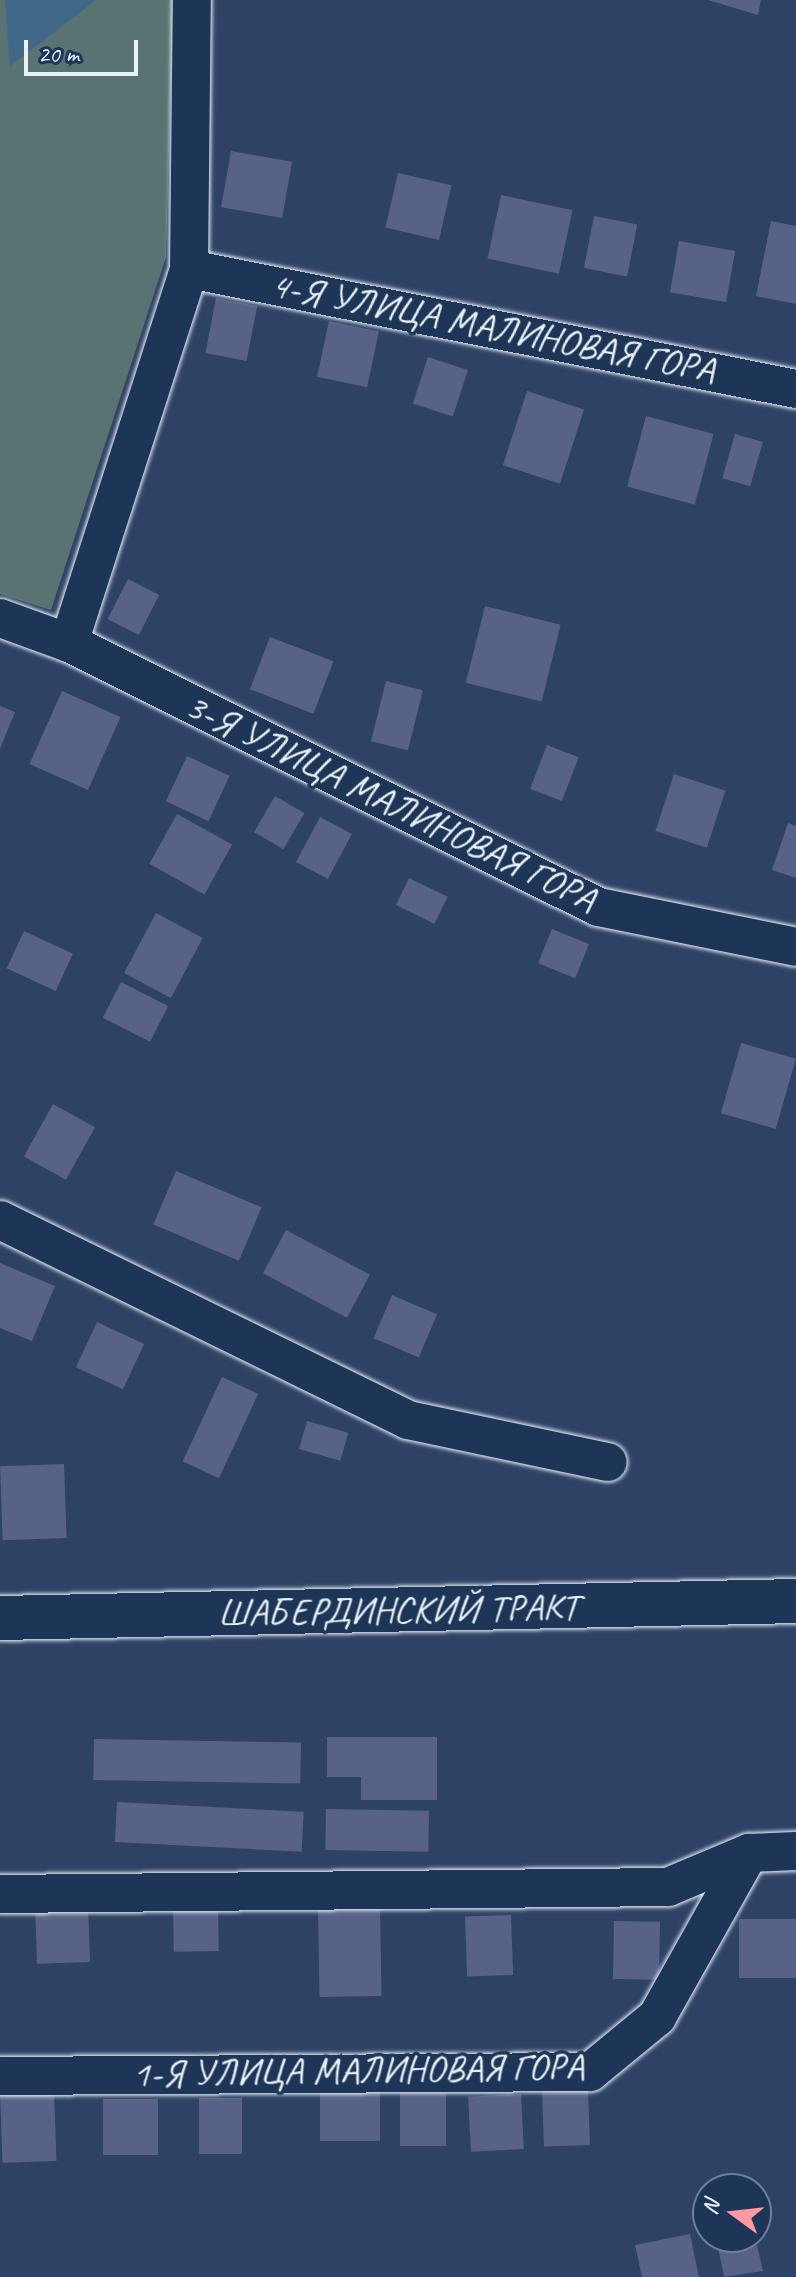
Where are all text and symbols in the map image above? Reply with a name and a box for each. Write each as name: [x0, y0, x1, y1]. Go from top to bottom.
scale bar: [28, 24, 142, 74]
text: 20 m: [38, 39, 79, 69]
street label: 4-Я УЛИЦА МАЛИНОВАЯ ГОРА: [268, 262, 718, 392]
street label: 3-Я УЛИЦА МАЛИНОВАЯ ГОРА: [179, 683, 603, 921]
street label: ШАБЕРДИНСКИЙ ТРАКТ: [217, 1584, 579, 1636]
street label: 1-Я УЛИЦА МАЛИНОВАЯ ГОРА: [133, 2043, 583, 2097]
north arrow: [692, 2173, 772, 2253]
text: N: [695, 2197, 726, 2218]

